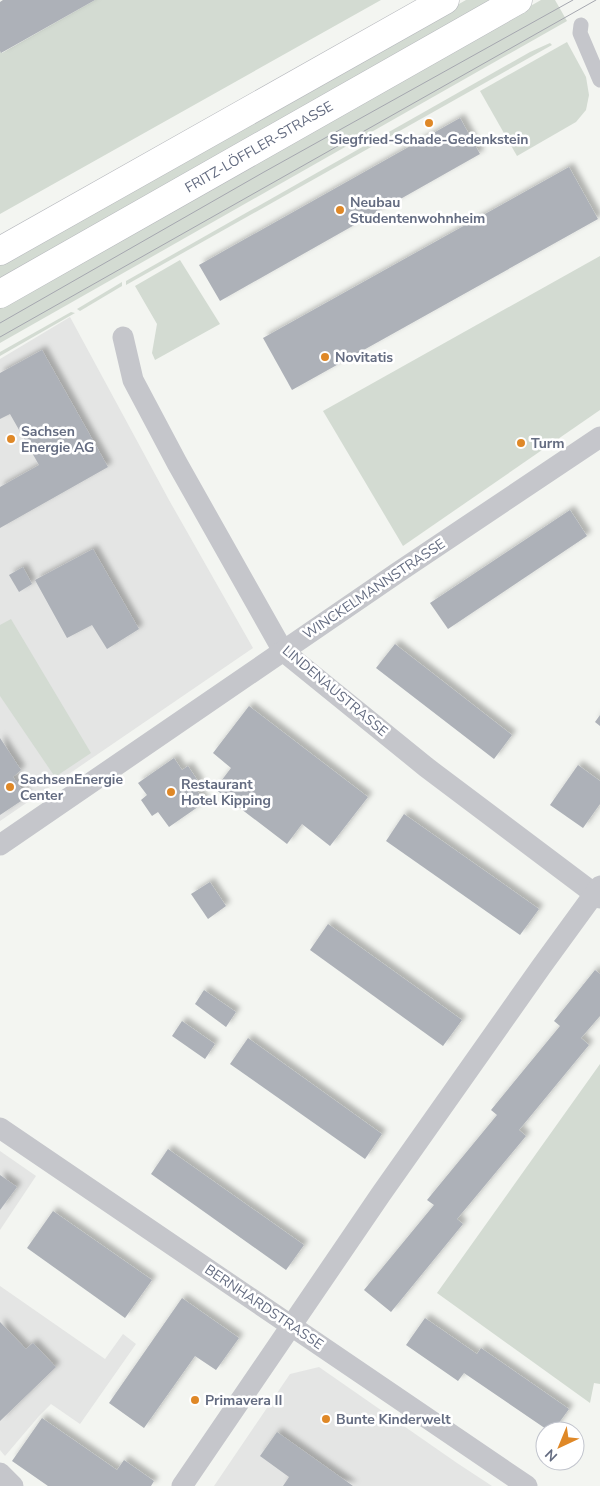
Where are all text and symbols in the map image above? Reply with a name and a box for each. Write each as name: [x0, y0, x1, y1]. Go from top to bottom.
street label: FRITZ-LÖFFLER-STRASSE: [181, 97, 337, 197]
marker: Siegfried-Schade-Gedenkstein: [423, 117, 435, 129]
place label: Siegfried-Schade-Gedenkstein: [330, 130, 528, 149]
place label: Neubau Studentenwohnheim: [350, 193, 485, 228]
marker: Neubau Studentenwohnheim: [334, 204, 346, 216]
place label: Novitatis: [335, 348, 393, 367]
marker: Novitatis: [319, 351, 331, 363]
place label: Sachsen Energie AG: [21, 422, 94, 457]
marker: Sachsen Energie AG: [5, 433, 17, 445]
place label: Turm: [531, 434, 565, 453]
marker: Turm: [515, 437, 527, 449]
street label: WINCKELMANNSTRASSE: [299, 534, 449, 644]
street label: LINDENAUSTRASSE: [278, 641, 392, 741]
place label: SachsenEnergie Center: [20, 770, 123, 805]
place label: Restaurant Hotel Kipping: [181, 775, 271, 810]
marker: SachsenEnergie Center: [4, 781, 16, 793]
marker: Restaurant Hotel Kipping: [165, 786, 177, 798]
street label: BERNHARDSTRASSE: [201, 1260, 327, 1354]
place label: Primavera II: [205, 1391, 282, 1410]
marker: Primavera II: [189, 1394, 201, 1406]
place label: Bunte Kinderwelt: [336, 1410, 451, 1429]
marker: Bunte Kinderwelt: [320, 1413, 332, 1425]
north arrow: [535, 1421, 585, 1471]
text: N: [541, 1445, 562, 1465]

